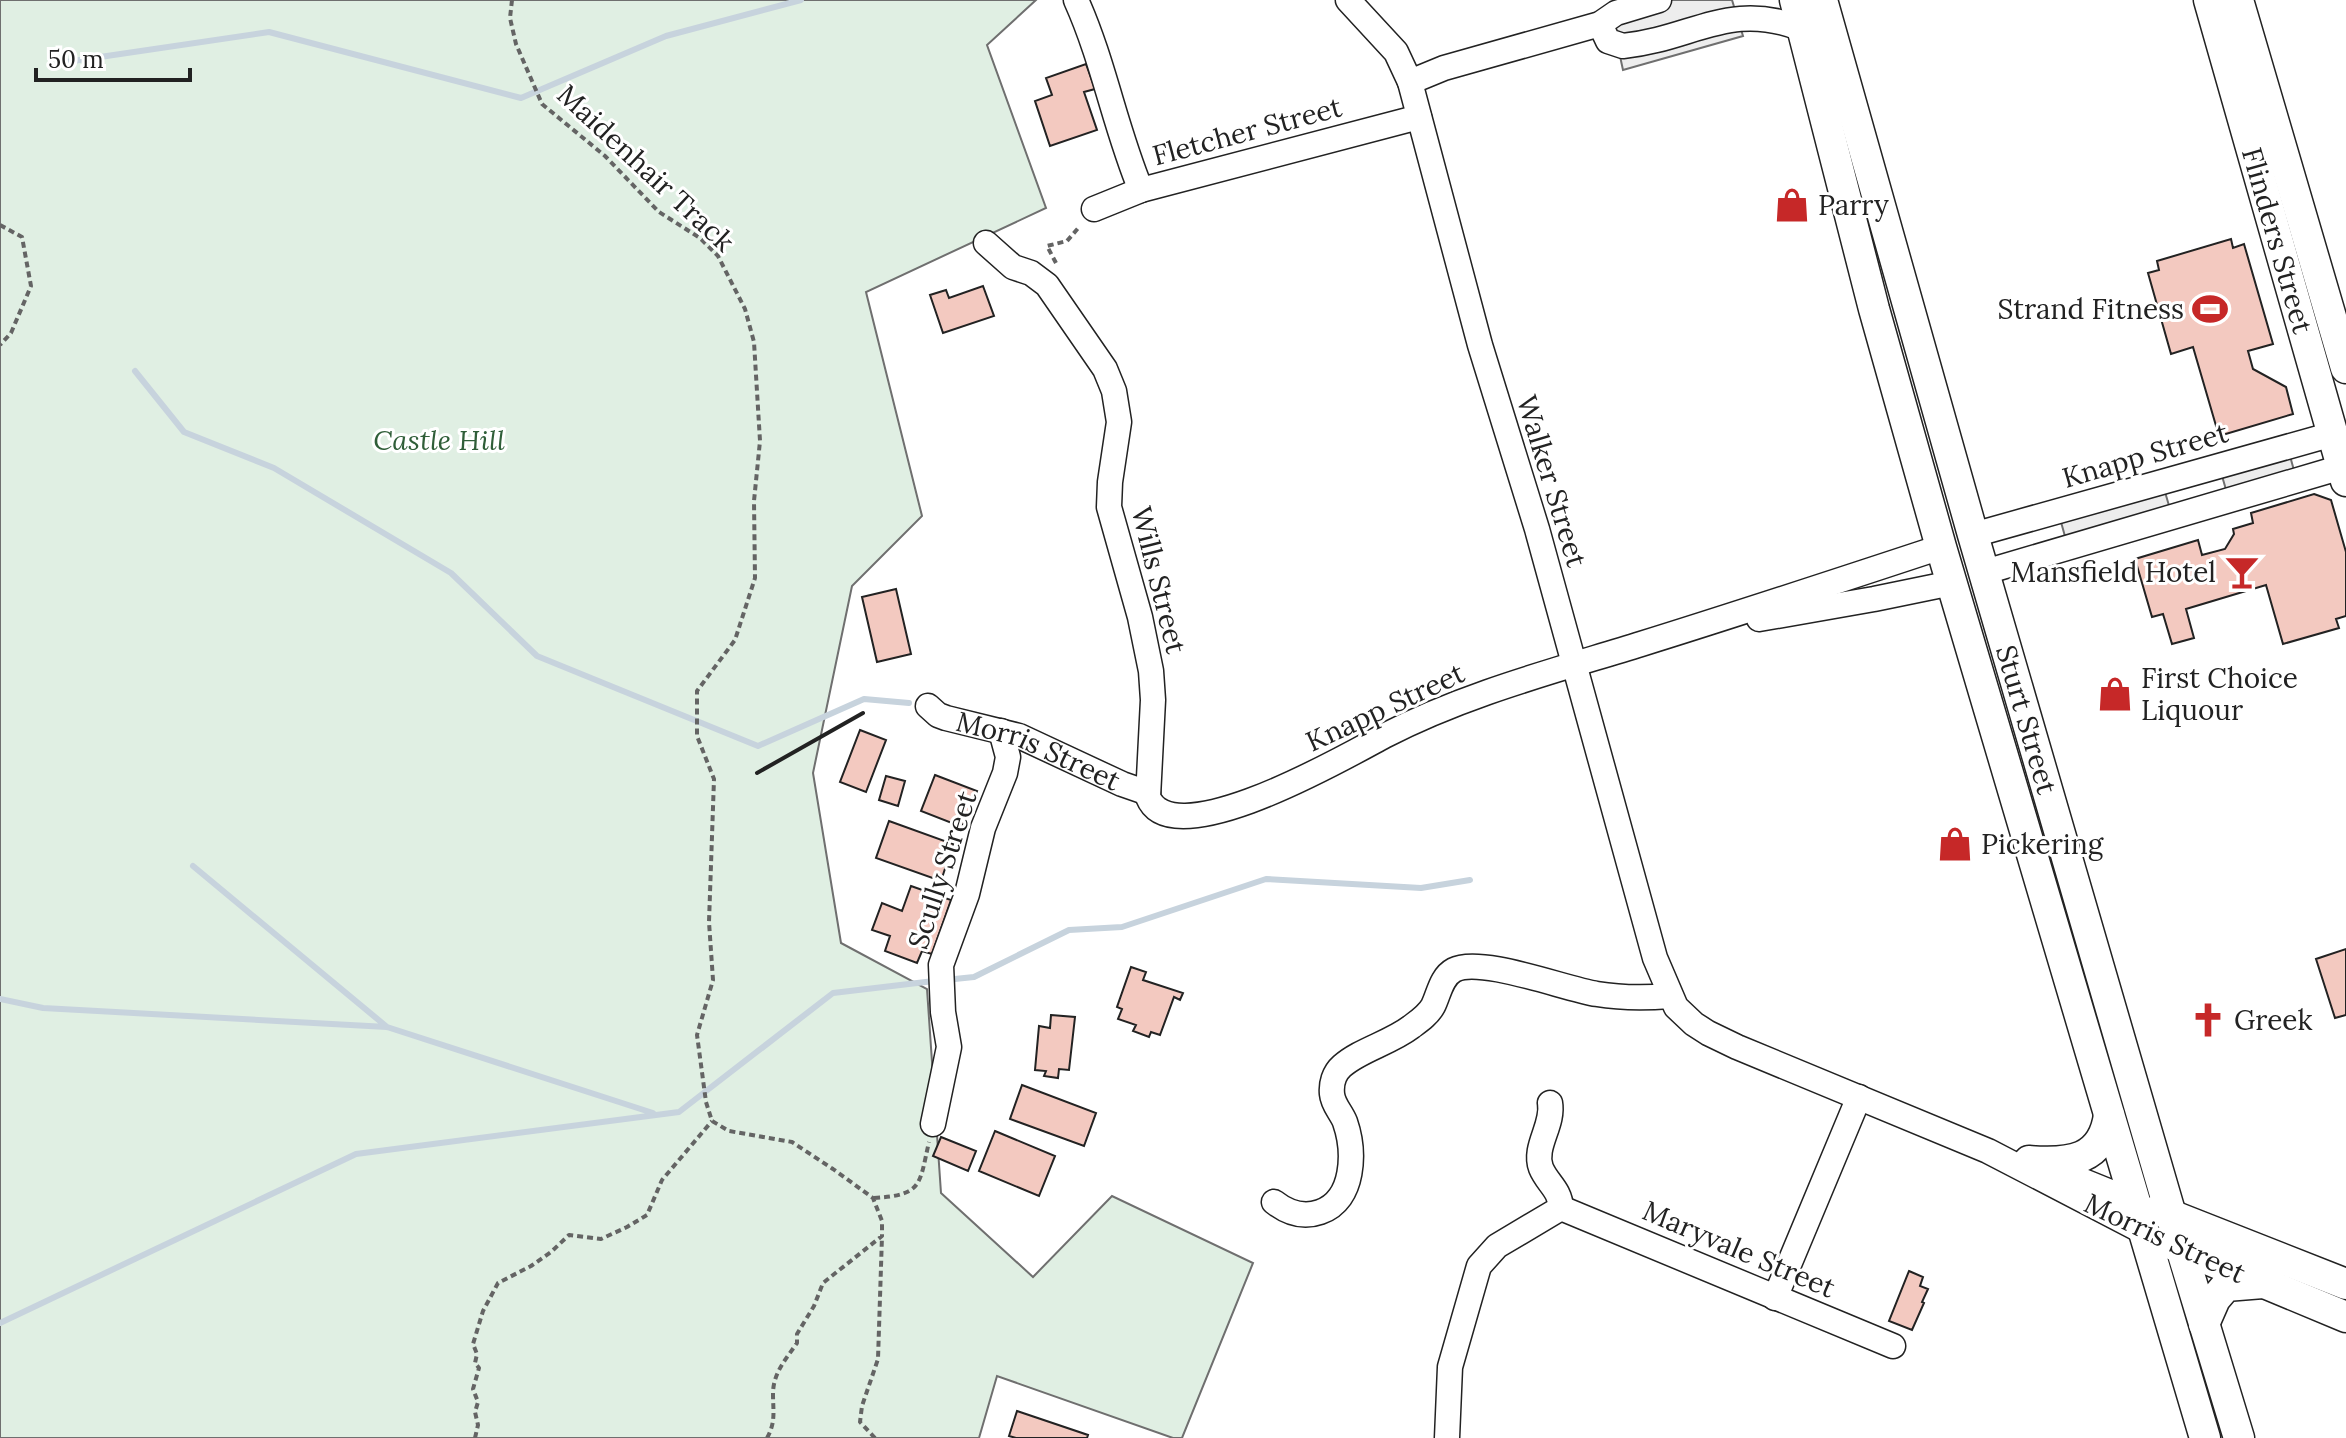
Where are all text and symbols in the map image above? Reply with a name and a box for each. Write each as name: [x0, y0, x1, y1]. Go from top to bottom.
scale bar: [36, 32, 190, 82]
text: 50 m: [48, 44, 104, 75]
street label: Maidenhair Track: [550, 77, 742, 259]
street label: Fletcher Street: [1148, 88, 1346, 174]
street label: Flinders Street: [2234, 143, 2321, 338]
shop icon: Parry: [1773, 186, 1811, 224]
place label: Parry: [1818, 187, 1889, 223]
sports icon: Strand Fitness: [2191, 290, 2229, 328]
place label: Strand Fitness: [1997, 291, 2184, 327]
street label: Walker Street: [1509, 391, 1595, 571]
street label: Knapp Street: [2058, 414, 2232, 496]
park label: Castle Hill: [373, 422, 505, 458]
street label: Wills Street: [1123, 503, 1195, 657]
bar icon: Mansfield Hotel: [2223, 553, 2261, 591]
place label: Mansfield Hotel: [2010, 554, 2216, 590]
street label: Sturt Street: [1988, 641, 2065, 798]
street label: Knapp Street: [1300, 655, 1470, 759]
place label: First Choice Liquour: [2141, 660, 2298, 728]
shop icon: First Choice Liquour: [2096, 675, 2134, 713]
street label: Morris Street: [952, 703, 1126, 799]
street label: Scully Street: [900, 786, 985, 954]
shop icon: Pickering: [1936, 825, 1974, 863]
place label: Pickering: [1981, 826, 2104, 862]
church icon: Greek: [2189, 1001, 2227, 1039]
place label: Greek: [2234, 1002, 2312, 1038]
street label: Morris Street: [2079, 1185, 2251, 1291]
street label: Maryvale Street: [1637, 1192, 1841, 1306]

